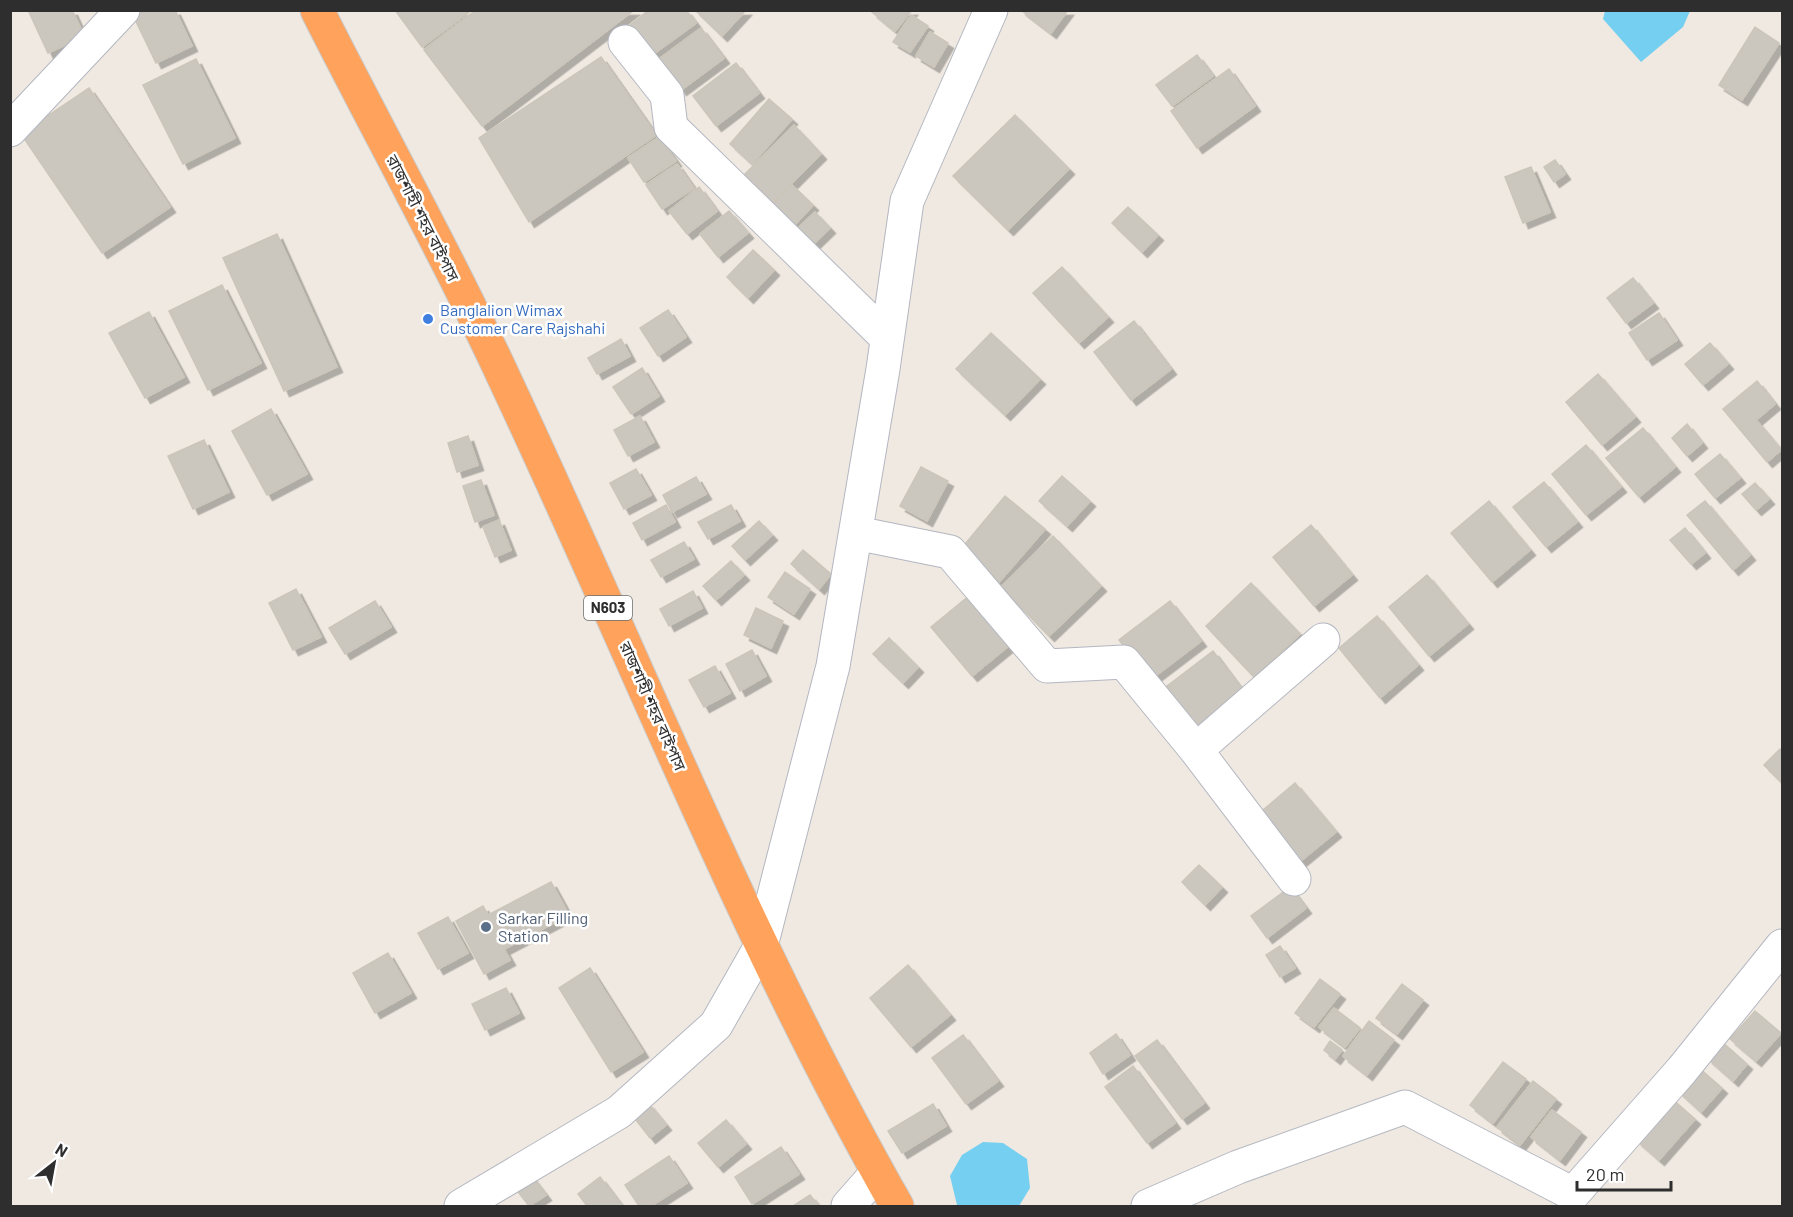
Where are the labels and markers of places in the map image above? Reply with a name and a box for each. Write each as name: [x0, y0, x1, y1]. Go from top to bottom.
place label: Banglalion Wimax Customer Care Rajshahi: [440, 300, 605, 337]
marker: Banglalion Wimax Customer Care Rajshahi: [421, 312, 435, 326]
place label: Sarkar Filling Station: [498, 908, 588, 945]
marker: Sarkar Filling Station: [479, 920, 493, 934]

